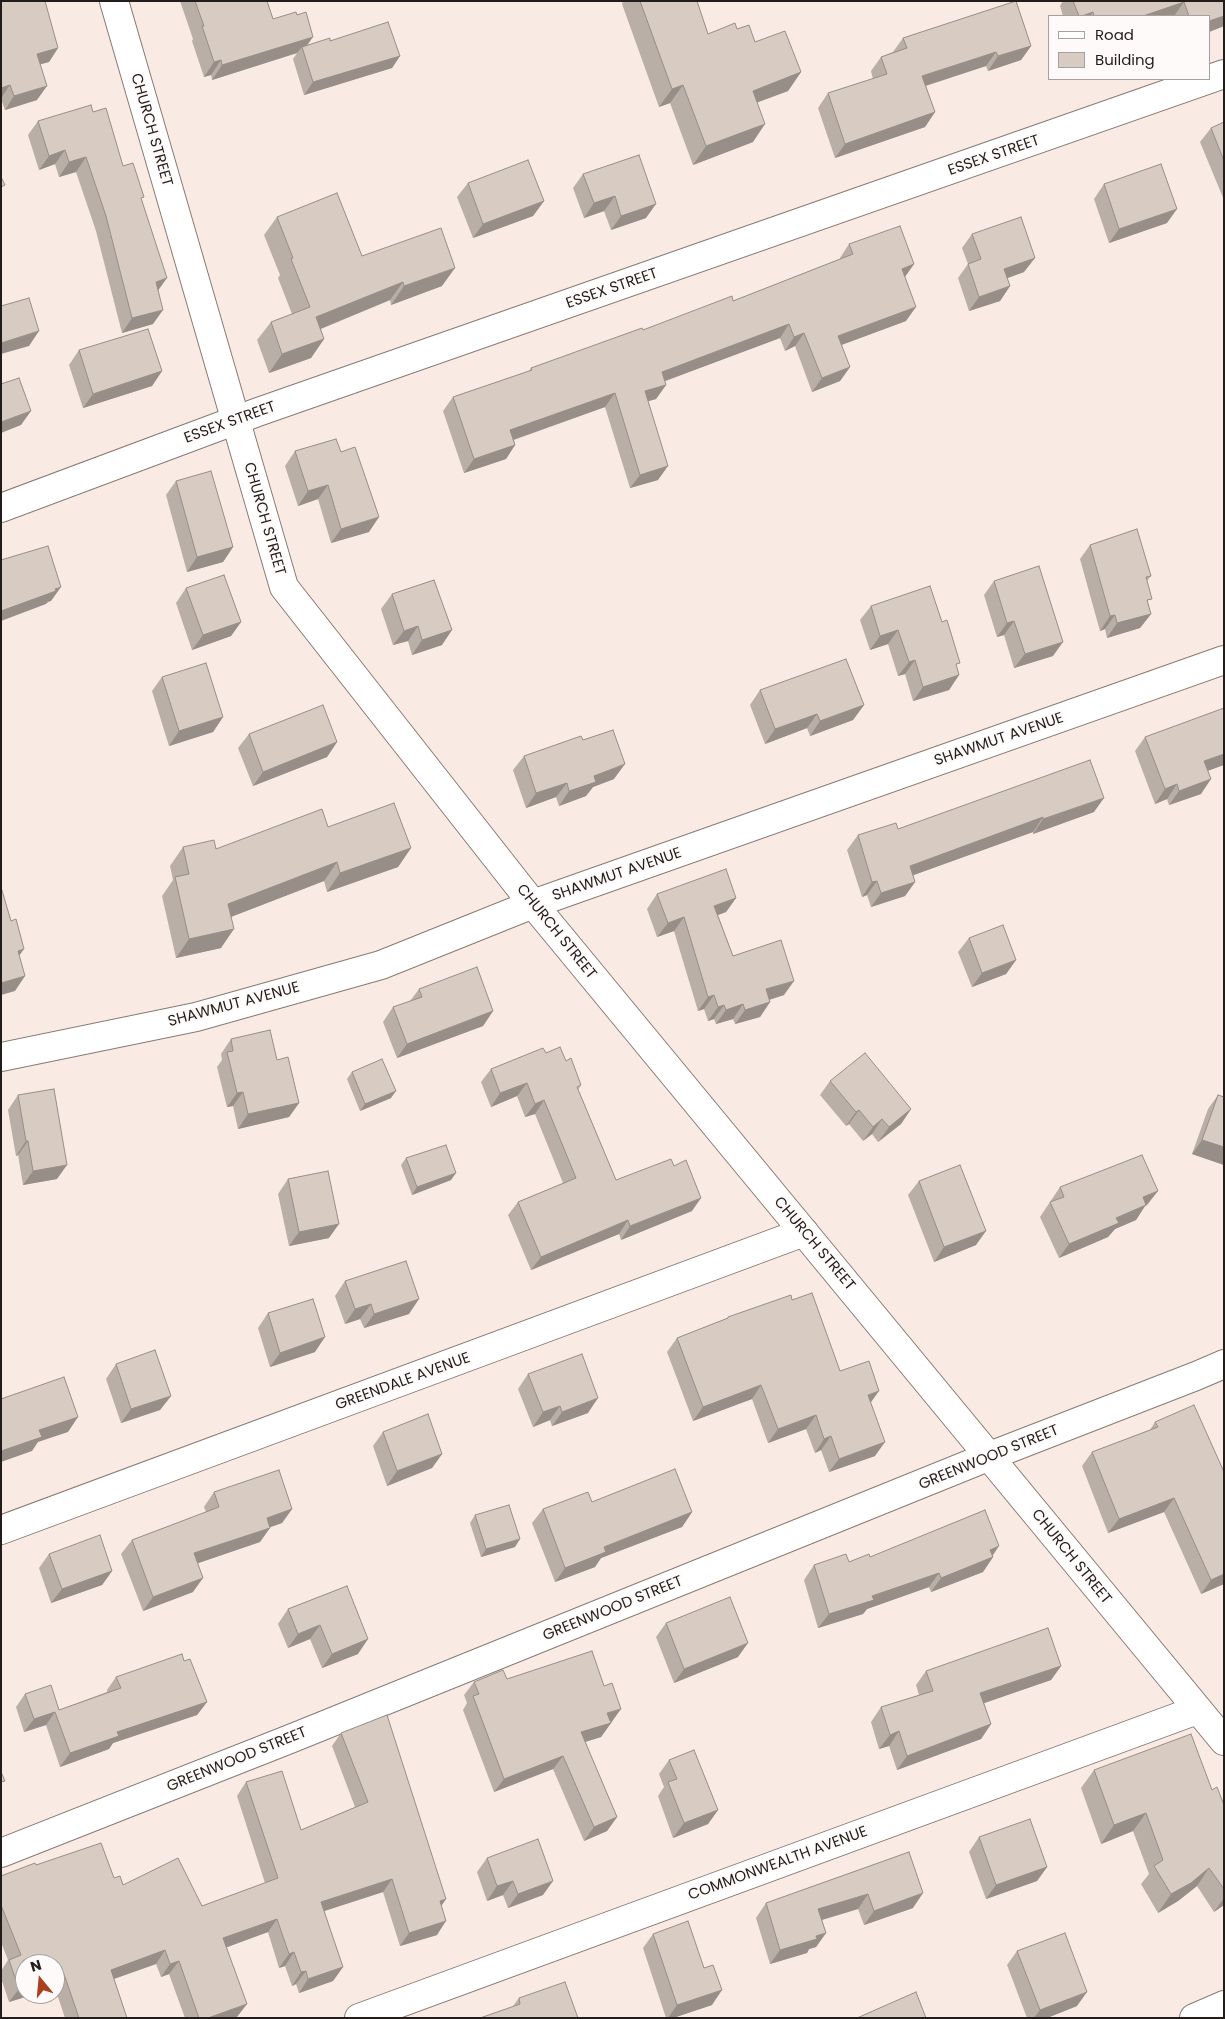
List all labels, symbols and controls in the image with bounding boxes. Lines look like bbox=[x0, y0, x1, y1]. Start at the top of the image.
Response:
legend bbox=[1048, 15, 1210, 80]
text: Road bbox=[1095, 24, 1134, 45]
text: Building bbox=[1095, 49, 1155, 70]
street label: CHURCH STREET bbox=[126, 71, 176, 189]
street label: ESSEX STREET bbox=[946, 132, 1042, 180]
street label: ESSEX STREET bbox=[564, 265, 660, 313]
street label: ESSEX STREET bbox=[182, 398, 278, 448]
street label: CHURCH STREET bbox=[239, 460, 289, 578]
street label: SHAWMUT AVENUE bbox=[932, 709, 1066, 771]
street label: SHAWMUT AVENUE bbox=[550, 844, 684, 906]
street label: CHURCH STREET bbox=[512, 881, 600, 983]
street label: SHAWMUT AVENUE bbox=[166, 979, 302, 1031]
street label: CHURCH STREET bbox=[770, 1194, 858, 1294]
street label: GREENDALE AVENUE bbox=[333, 1349, 473, 1415]
street label: GREENWOOD STREET bbox=[917, 1422, 1061, 1494]
street label: CHURCH STREET bbox=[1027, 1506, 1115, 1608]
street label: GREENWOOD STREET bbox=[541, 1573, 685, 1645]
street label: GREENWOOD STREET bbox=[165, 1724, 309, 1796]
street label: COMMONWEALTH AVENUE bbox=[686, 1823, 870, 1905]
north arrow bbox=[15, 1954, 65, 2004]
text: N bbox=[28, 1955, 44, 1977]

